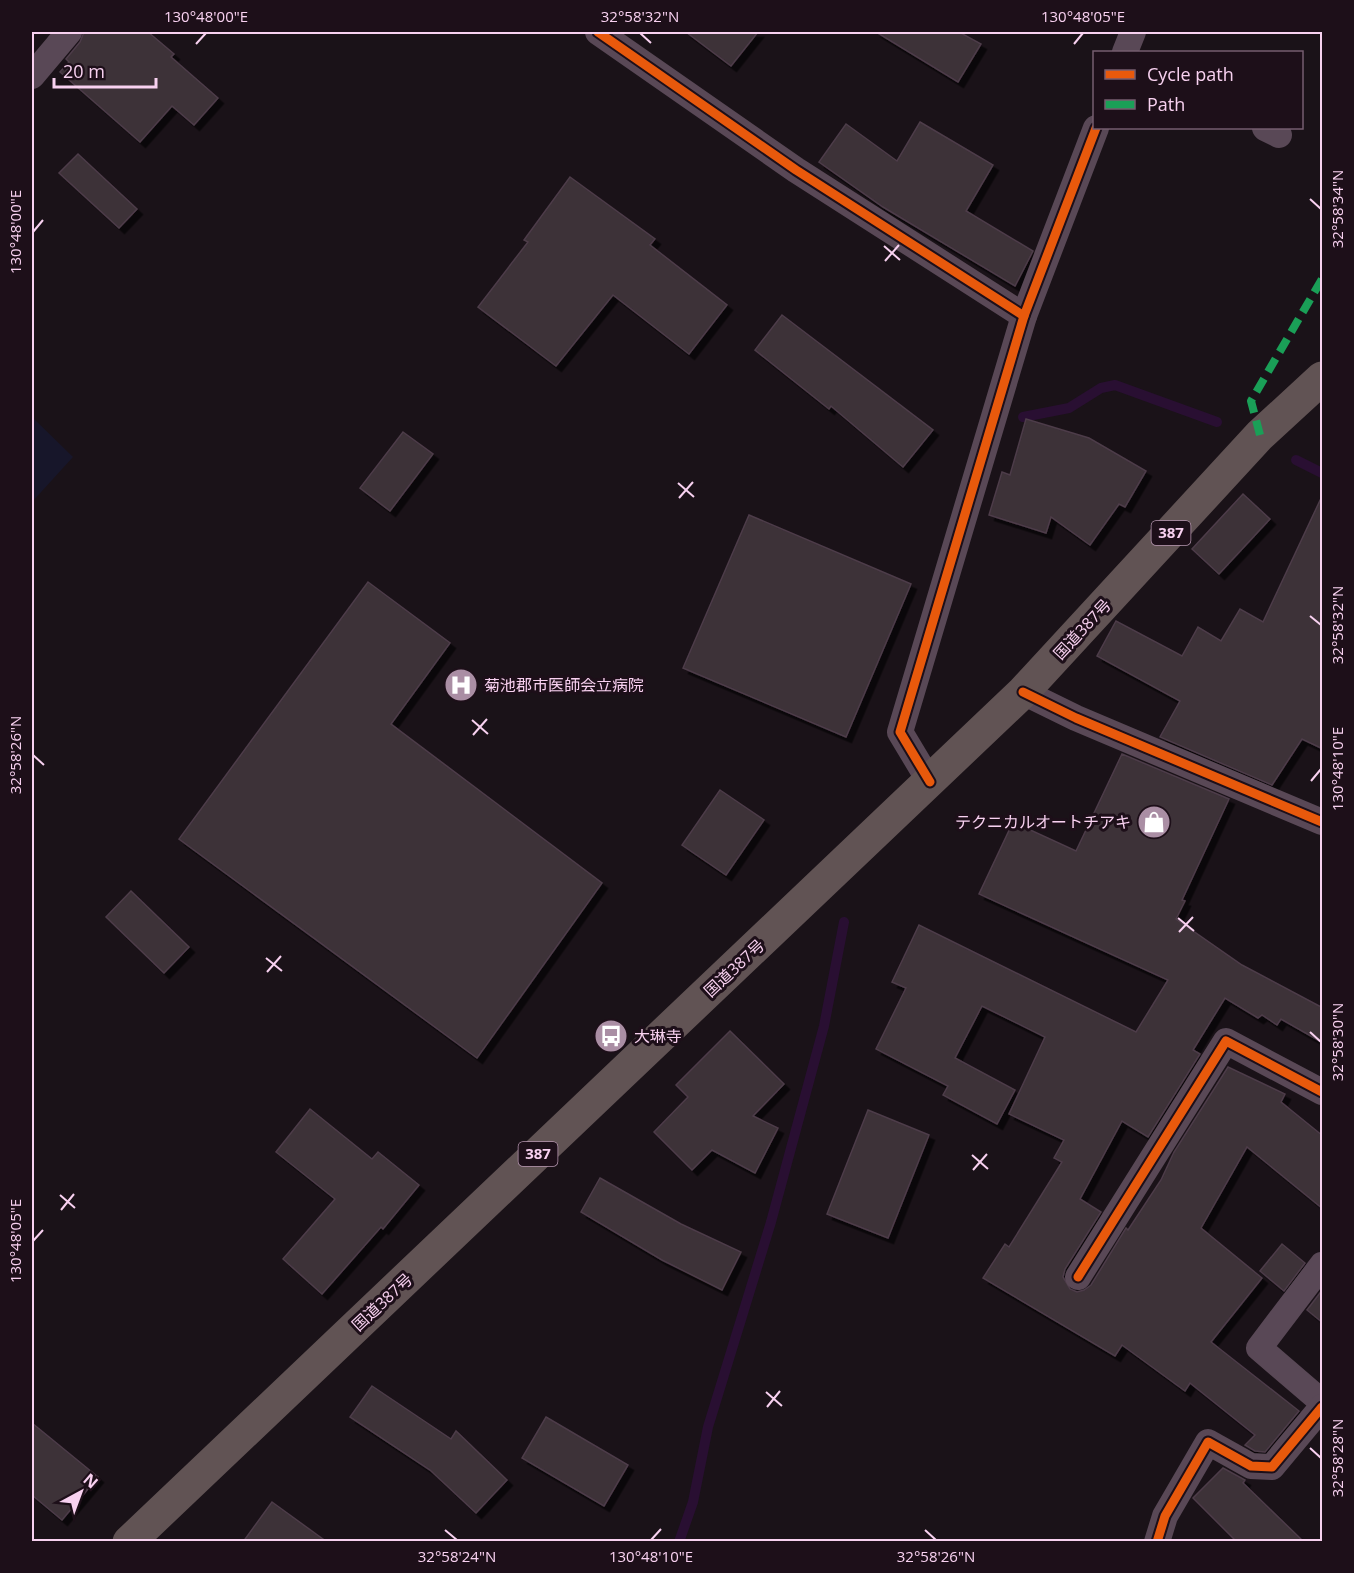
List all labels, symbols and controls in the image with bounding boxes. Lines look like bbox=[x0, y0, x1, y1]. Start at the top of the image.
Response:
text: 130°48'00"E bbox=[164, 6, 248, 26]
text: 32°58'32"N bbox=[601, 6, 679, 26]
text: 130°48'05"E bbox=[1041, 6, 1125, 26]
scale bar bbox=[54, 51, 156, 89]
legend bbox=[1093, 51, 1303, 129]
text: 20 m bbox=[63, 59, 105, 83]
text: Cycle path bbox=[1147, 62, 1234, 86]
text: Path bbox=[1147, 92, 1185, 116]
text: 32°58'34"N bbox=[1327, 170, 1347, 248]
text: 130°48'00"E bbox=[5, 190, 25, 274]
road number: 387 bbox=[1152, 521, 1190, 545]
text: 32°58'32"N bbox=[1327, 586, 1347, 664]
street label: 国道387号 bbox=[1048, 594, 1116, 664]
hospital icon: 菊池郡市医師会立病院 bbox=[443, 667, 479, 703]
place label: 菊池郡市医師会立病院 bbox=[484, 674, 644, 696]
text: 32°58'26"N bbox=[5, 716, 25, 794]
text: 130°48'10"E bbox=[1327, 727, 1347, 811]
shop icon: テクニカルオートチアキ bbox=[1136, 804, 1172, 840]
place label: テクニカルオートチアキ bbox=[955, 811, 1131, 833]
street label: 国道387号 bbox=[699, 934, 769, 1002]
text: 32°58'30"N bbox=[1327, 1003, 1347, 1081]
bus stop icon: 大琳寺 bbox=[593, 1018, 629, 1054]
place label: 大琳寺 bbox=[634, 1025, 682, 1047]
road number: 387 bbox=[518, 1142, 558, 1166]
text: 130°48'05"E bbox=[5, 1199, 25, 1283]
street label: 国道387号 bbox=[347, 1268, 417, 1336]
text: 32°58'28"N bbox=[1327, 1419, 1347, 1497]
north arrow bbox=[51, 1462, 111, 1522]
text: N bbox=[79, 1468, 103, 1493]
text: 32°58'24"N bbox=[418, 1546, 496, 1566]
text: 130°48'10"E bbox=[609, 1546, 693, 1566]
text: 32°58'26"N bbox=[897, 1546, 975, 1566]

